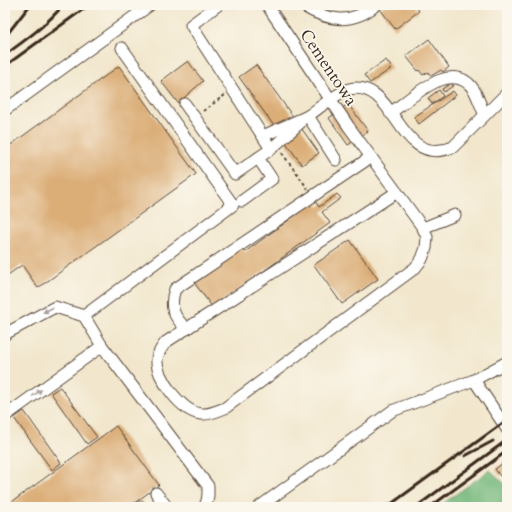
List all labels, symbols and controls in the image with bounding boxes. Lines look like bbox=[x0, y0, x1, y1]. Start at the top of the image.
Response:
street label: Cementowa bbox=[294, 24, 363, 111]
one-way arrow bbox=[42, 307, 54, 314]
one-way arrow bbox=[31, 389, 42, 397]

